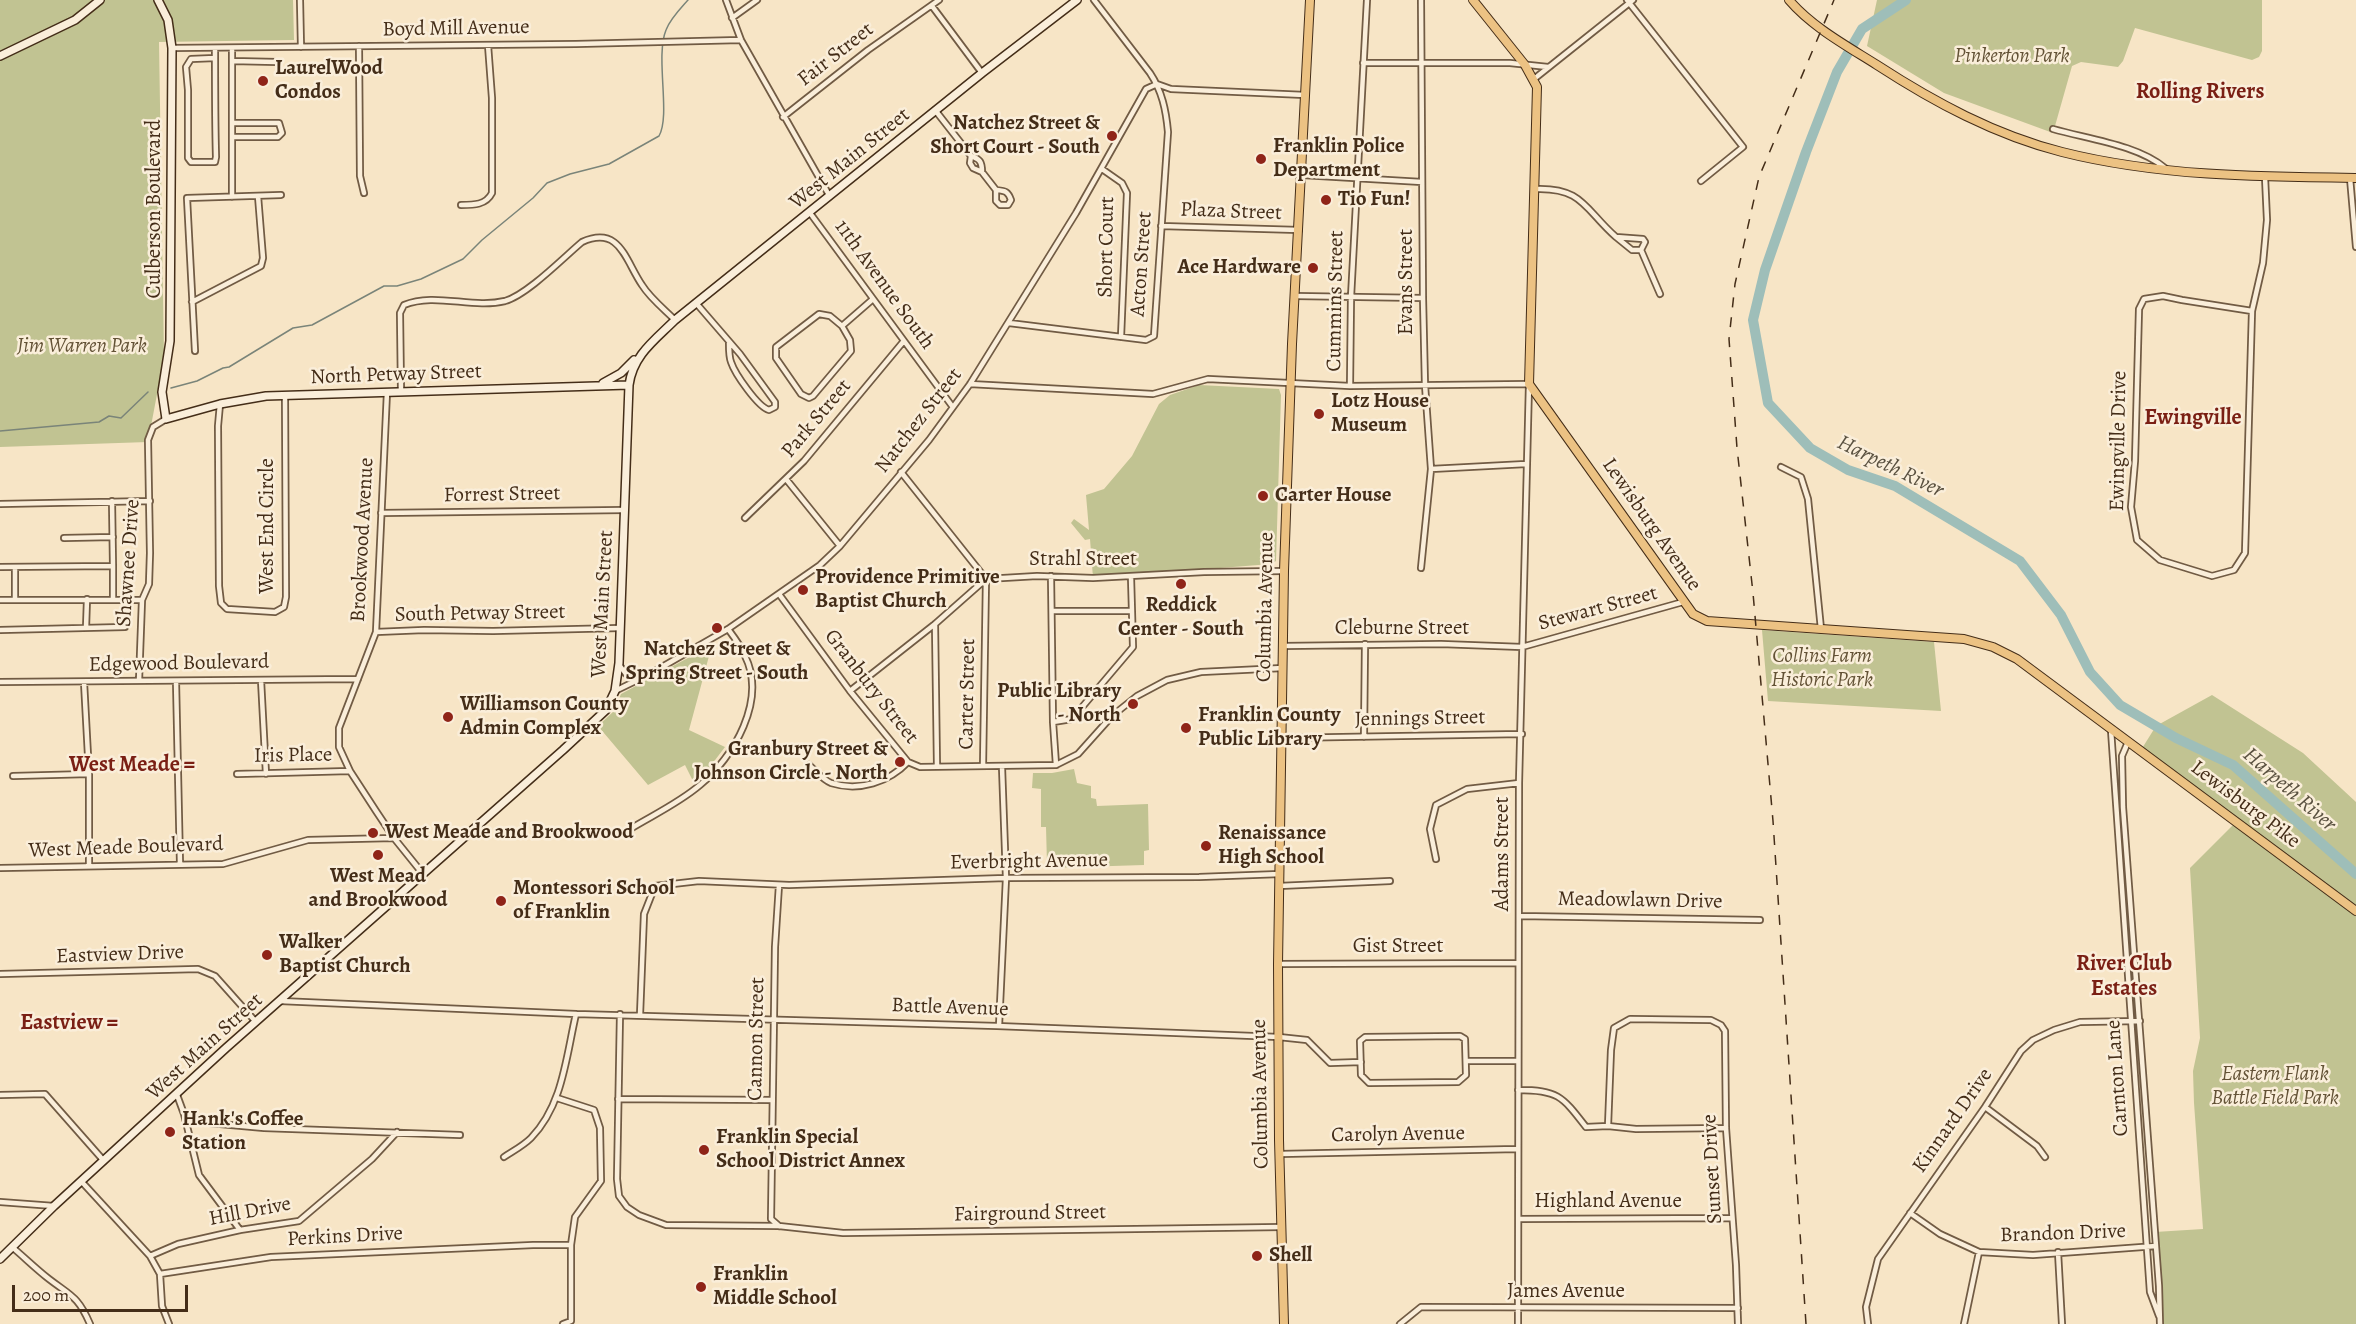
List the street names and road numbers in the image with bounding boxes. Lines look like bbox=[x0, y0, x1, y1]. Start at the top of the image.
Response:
street label: Boyd Mill Avenue bbox=[382, 15, 530, 43]
street label: Fair Street bbox=[793, 18, 879, 92]
street label: West Main Street bbox=[785, 103, 915, 215]
street label: Culberson Boulevard bbox=[142, 120, 168, 298]
street label: Short Court bbox=[1094, 196, 1120, 298]
street label: Plaza Street bbox=[1180, 198, 1282, 226]
street label: Acton Street bbox=[1126, 210, 1158, 318]
street label: 11th Avenue South bbox=[829, 215, 939, 355]
street label: Evans Street bbox=[1394, 229, 1420, 335]
street label: Cummins Street bbox=[1322, 230, 1350, 372]
street label: North Petway Street bbox=[310, 359, 482, 391]
street label: Natchez Street bbox=[870, 363, 968, 479]
street label: Ewingville Drive bbox=[2105, 370, 2133, 512]
street label: Park Street bbox=[777, 374, 857, 464]
street label: Lewisburg Avenue bbox=[1596, 454, 1706, 596]
street label: Brookwood Avenue bbox=[346, 457, 380, 623]
street label: West End Circle bbox=[255, 458, 281, 594]
street label: Forrest Street bbox=[443, 481, 561, 509]
street label: Shawnee Drive bbox=[112, 498, 146, 628]
street label: West Main Street bbox=[587, 530, 619, 678]
street label: Columbia Avenue bbox=[1252, 532, 1280, 682]
street label: Strahl Street bbox=[1029, 547, 1137, 573]
street label: Stewart Street bbox=[1536, 581, 1660, 637]
street label: South Petway Street bbox=[394, 600, 566, 628]
street label: Cleburne Street bbox=[1335, 616, 1469, 642]
street label: Granbury Street bbox=[819, 625, 923, 749]
street label: Carter Street bbox=[954, 638, 982, 750]
street label: Edgewood Boulevard bbox=[89, 650, 269, 678]
street label: Jennings Street bbox=[1354, 705, 1486, 733]
street label: Iris Place bbox=[254, 743, 332, 769]
street label: Lewisburg Pike bbox=[2185, 756, 2305, 854]
street label: Adams Street bbox=[1490, 797, 1516, 911]
street label: West Meade Boulevard bbox=[28, 832, 224, 864]
street label: Everbright Avenue bbox=[950, 848, 1108, 876]
street label: Meadowlawn Drive bbox=[1557, 887, 1723, 915]
street label: Gist Street bbox=[1353, 934, 1443, 960]
street label: Eastview Drive bbox=[56, 940, 184, 970]
street label: Cannon Street bbox=[743, 977, 771, 1101]
street label: West Main Street bbox=[142, 988, 268, 1106]
street label: Battle Avenue bbox=[891, 993, 1009, 1023]
street label: Columbia Avenue bbox=[1247, 1019, 1275, 1169]
street label: Carnton Lane bbox=[2101, 1019, 2135, 1137]
street label: Kinnard Drive bbox=[1908, 1064, 1998, 1178]
street label: Sunset Drive bbox=[1698, 1113, 1728, 1225]
street label: Carolyn Avenue bbox=[1331, 1121, 1465, 1149]
street label: Highland Avenue bbox=[1534, 1189, 1682, 1215]
street label: Hill Drive bbox=[207, 1192, 293, 1232]
street label: Fairground Street bbox=[954, 1200, 1106, 1228]
street label: Brandon Drive bbox=[2000, 1219, 2126, 1249]
street label: Perkins Drive bbox=[287, 1221, 403, 1253]
street label: James Avenue bbox=[1507, 1279, 1625, 1305]

